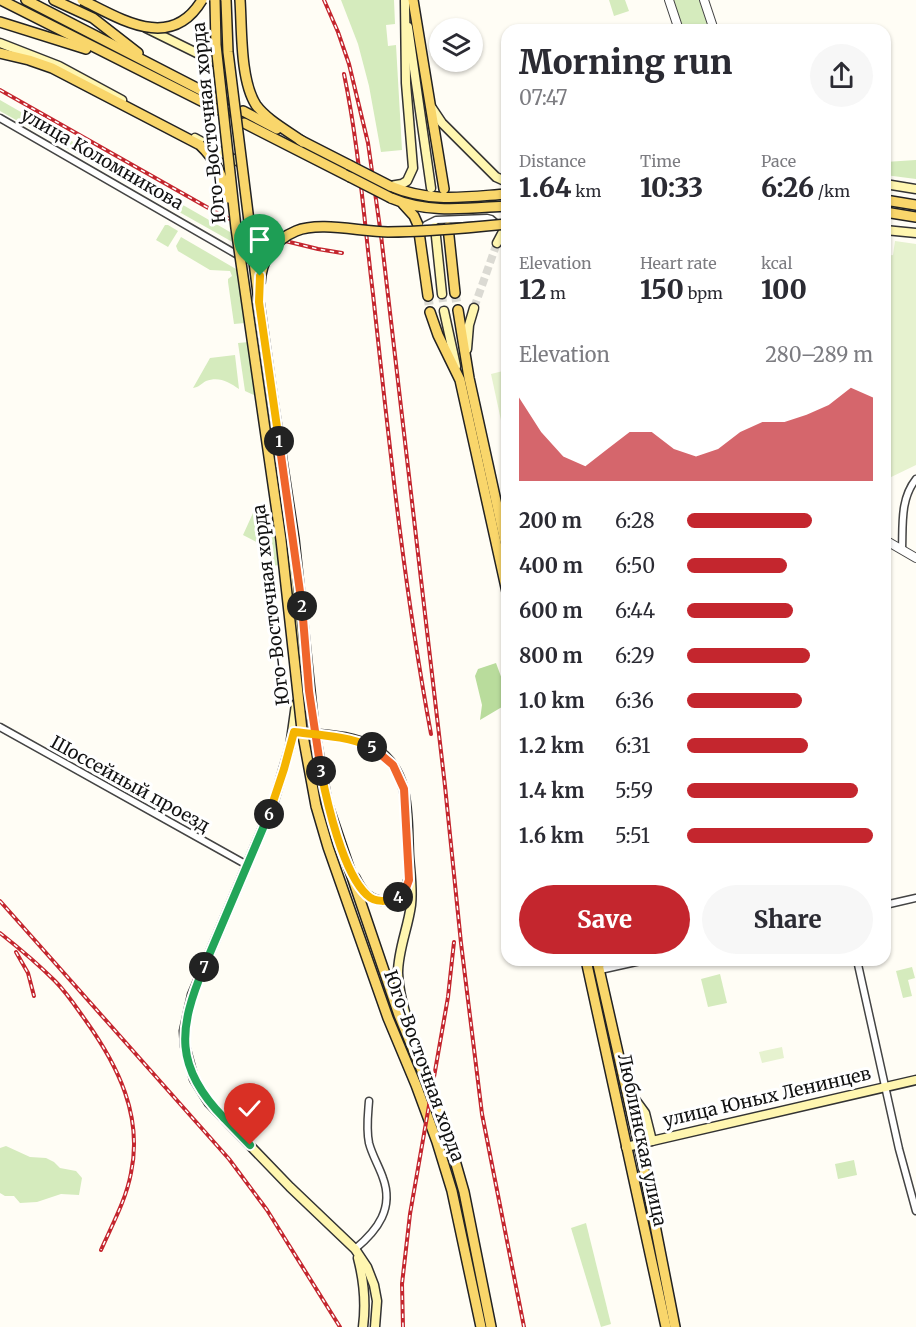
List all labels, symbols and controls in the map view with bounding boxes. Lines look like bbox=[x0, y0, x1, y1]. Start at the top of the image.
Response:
map controls bbox=[429, 18, 483, 72]
button: layers bbox=[429, 18, 483, 72]
street label: Юго-Восточная хорда bbox=[186, 21, 231, 225]
text: Morning run bbox=[519, 42, 732, 83]
button: share bbox=[810, 44, 873, 107]
text: 07:47 bbox=[519, 85, 567, 110]
street label: улица Коломникова bbox=[17, 103, 188, 215]
text: Distance bbox=[519, 151, 586, 171]
text: Time bbox=[640, 151, 681, 171]
text: Pace bbox=[761, 151, 796, 171]
text: 1.64 bbox=[519, 171, 572, 204]
text: 10:33 bbox=[640, 171, 703, 204]
text: 6:26 bbox=[761, 171, 814, 204]
text: km bbox=[572, 181, 601, 201]
text: /km bbox=[814, 181, 850, 201]
pin bbox=[234, 214, 285, 276]
icon: arrive bbox=[243, 223, 276, 256]
text: Elevation bbox=[519, 253, 592, 273]
text: Heart rate bbox=[640, 253, 717, 273]
text: kcal bbox=[761, 253, 792, 273]
text: 12 bbox=[519, 273, 546, 306]
text: 150 bbox=[640, 273, 684, 306]
text: 100 bbox=[761, 273, 807, 306]
text: m bbox=[546, 283, 566, 303]
text: bpm bbox=[684, 283, 723, 303]
text: Elevation bbox=[519, 342, 610, 367]
text: 280–289 m bbox=[765, 342, 873, 367]
pin: 1 bbox=[264, 426, 294, 456]
text: 1 bbox=[275, 431, 283, 451]
street label: Юго-Восточная хорда bbox=[247, 503, 294, 707]
text: 200 m bbox=[519, 508, 582, 533]
text: 6:28 bbox=[615, 508, 655, 533]
text: 400 m bbox=[519, 553, 583, 578]
text: 6:50 bbox=[615, 553, 655, 578]
pin: 2 bbox=[287, 591, 317, 621]
text: 2 bbox=[297, 596, 307, 616]
text: 600 m bbox=[519, 598, 583, 623]
text: 6:44 bbox=[615, 598, 655, 623]
text: 800 m bbox=[519, 643, 583, 668]
text: 6:29 bbox=[615, 643, 655, 668]
text: 1.0 km bbox=[519, 688, 585, 713]
text: 6:36 bbox=[615, 688, 654, 713]
street label: Шоссейный проезд bbox=[46, 730, 214, 837]
pin: 5 bbox=[357, 732, 387, 762]
text: 1.2 km bbox=[519, 733, 584, 758]
text: 6:31 bbox=[615, 733, 650, 758]
text: 5 bbox=[367, 737, 377, 757]
pin: 3 bbox=[306, 756, 336, 786]
text: 3 bbox=[316, 761, 326, 781]
text: 1.4 km bbox=[519, 778, 584, 803]
text: 5:59 bbox=[615, 778, 653, 803]
pin: 6 bbox=[254, 799, 284, 829]
text: 6 bbox=[264, 804, 274, 824]
text: 1.6 km bbox=[519, 823, 584, 848]
text: 5:51 bbox=[615, 823, 650, 848]
pin: 4 bbox=[383, 882, 413, 912]
button: Save bbox=[519, 885, 690, 954]
button: Share bbox=[702, 885, 873, 954]
text: 4 bbox=[393, 887, 403, 907]
pin: 7 bbox=[189, 952, 219, 982]
text: 7 bbox=[199, 957, 209, 977]
street label: Юго-Восточная хорда bbox=[379, 967, 470, 1165]
street label: Люблинская улица bbox=[613, 1052, 672, 1229]
street label: улица Юных Ленинцев bbox=[661, 1061, 873, 1132]
pin bbox=[224, 1083, 275, 1145]
icon: check bbox=[233, 1092, 266, 1125]

